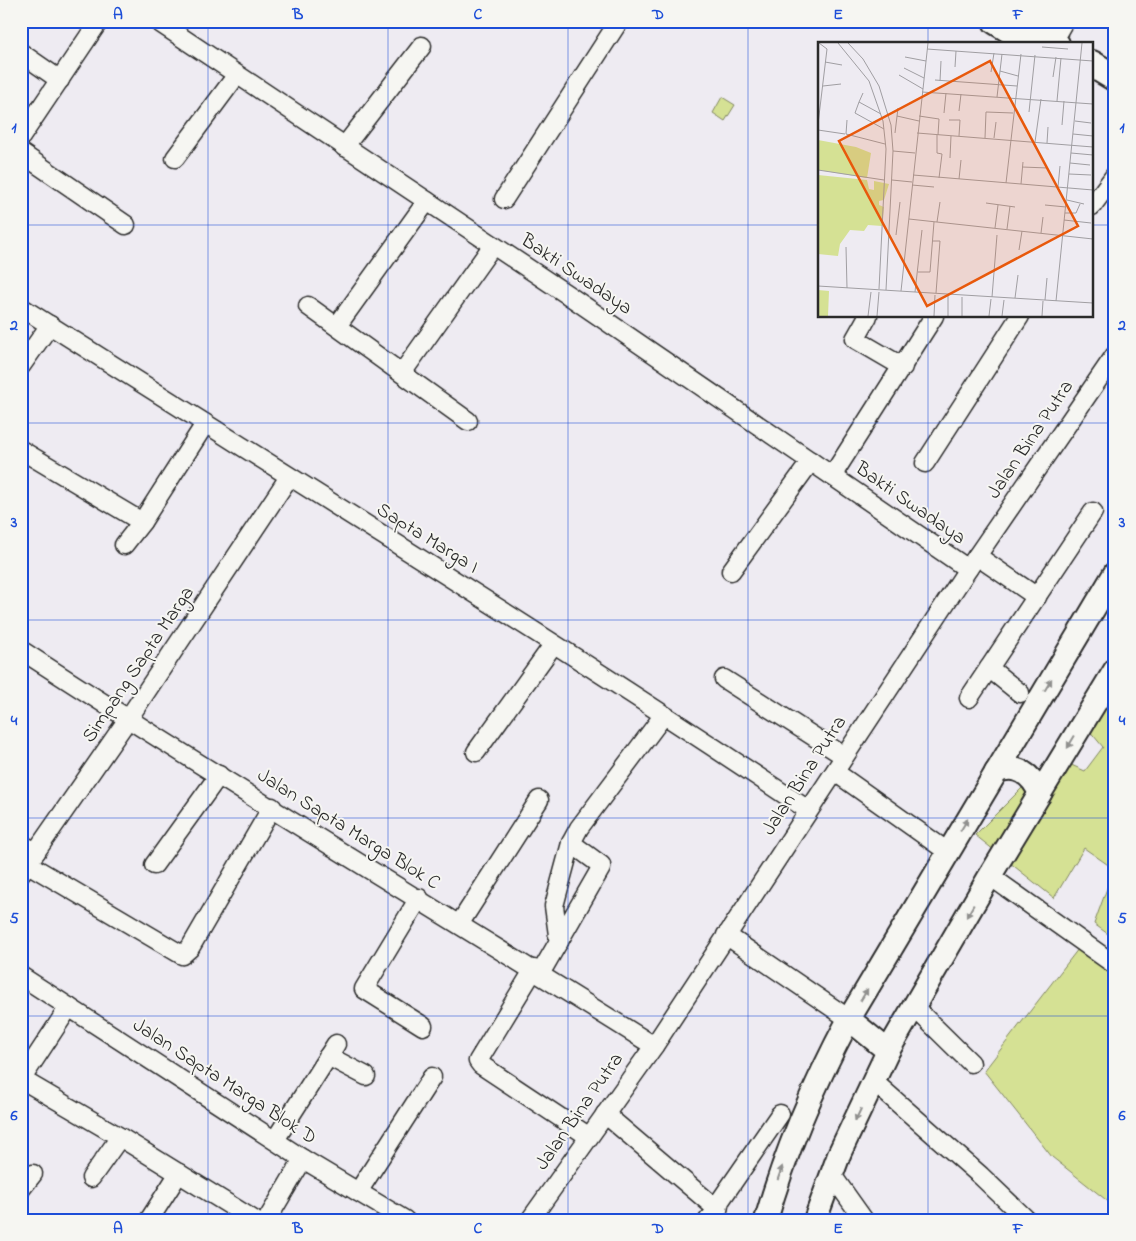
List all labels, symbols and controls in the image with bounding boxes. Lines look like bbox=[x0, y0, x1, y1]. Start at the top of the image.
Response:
text: A bbox=[113, 3, 123, 27]
text: B bbox=[292, 3, 304, 27]
text: C bbox=[474, 3, 483, 27]
text: D bbox=[651, 3, 664, 27]
text: E bbox=[833, 3, 843, 27]
text: F bbox=[1012, 3, 1024, 27]
inset map bbox=[818, 42, 1094, 318]
text: 1 bbox=[11, 116, 17, 140]
text: 1 bbox=[1119, 116, 1125, 140]
street label: Bakti Swadaya bbox=[514, 226, 638, 323]
text: 2 bbox=[9, 314, 18, 338]
text: 2 bbox=[1117, 314, 1126, 338]
street label: Jalan Bina Putra bbox=[980, 375, 1082, 505]
street label: Bakti Swadaya bbox=[848, 455, 971, 553]
street label: Sapta Marga I bbox=[370, 496, 484, 583]
text: 3 bbox=[10, 511, 18, 535]
text: 3 bbox=[1118, 511, 1126, 535]
street label: Simpang Sapta Marga bbox=[76, 581, 203, 750]
one-way arrow bbox=[1043, 679, 1052, 692]
text: 4 bbox=[10, 709, 18, 733]
text: 4 bbox=[1118, 709, 1126, 733]
street label: Jalan Bina Putra bbox=[755, 710, 855, 842]
one-way arrow bbox=[1067, 735, 1076, 748]
street label: Jalan Sapta Marga Blok C bbox=[250, 762, 445, 899]
one-way arrow bbox=[960, 818, 969, 831]
one-way arrow bbox=[965, 904, 974, 918]
text: 5 bbox=[9, 907, 19, 931]
text: 5 bbox=[1117, 907, 1127, 931]
one-way arrow bbox=[859, 988, 868, 1001]
street label: Jalan Sapta Marga Blok D bbox=[126, 1011, 322, 1153]
street label: Jalan Bina Putra bbox=[529, 1047, 631, 1177]
text: 6 bbox=[9, 1104, 18, 1128]
text: 6 bbox=[1117, 1104, 1126, 1128]
one-way arrow bbox=[853, 1108, 861, 1122]
one-way arrow bbox=[777, 1166, 784, 1181]
text: A bbox=[113, 1217, 123, 1241]
text: B bbox=[292, 1217, 304, 1241]
text: C bbox=[474, 1217, 483, 1241]
text: D bbox=[651, 1217, 664, 1241]
text: E bbox=[833, 1217, 843, 1241]
text: F bbox=[1012, 1217, 1024, 1241]

